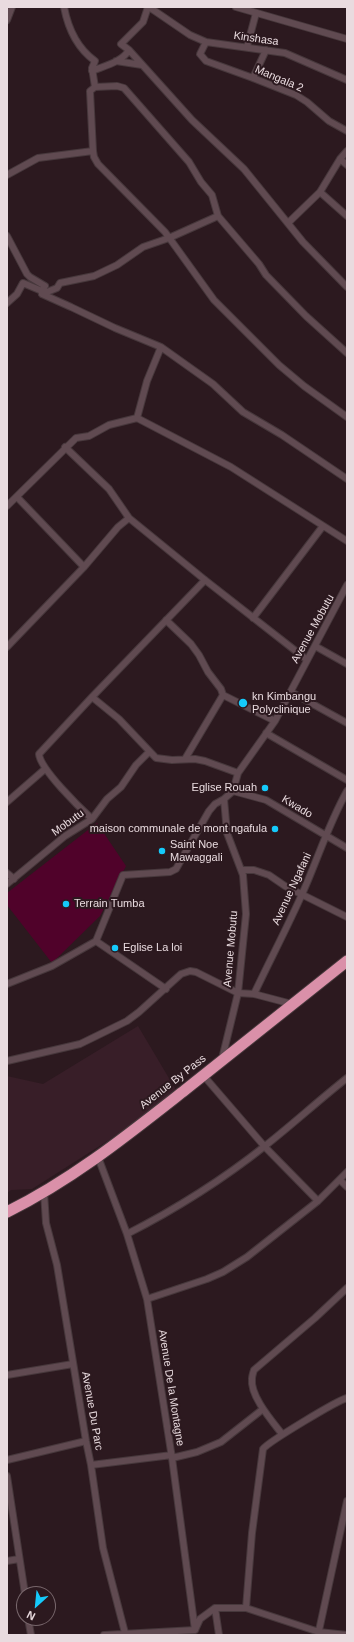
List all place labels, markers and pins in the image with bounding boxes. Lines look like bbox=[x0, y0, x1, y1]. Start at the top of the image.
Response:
place label: kn Kimbangu Polyclinique bbox=[252, 690, 316, 716]
marker: kn Kimbangu Polyclinique bbox=[237, 697, 249, 709]
place label: Eglise Rouah bbox=[192, 781, 257, 795]
marker: Eglise Rouah bbox=[260, 783, 270, 793]
place label: maison communale de mont ngafula bbox=[90, 822, 267, 836]
marker: maison communale de mont ngafula bbox=[270, 824, 280, 834]
place label: Saint Noe Mawaggali bbox=[170, 838, 223, 864]
marker: Saint Noe Mawaggali bbox=[157, 846, 167, 856]
place label: Terrain Tumba bbox=[74, 897, 145, 911]
marker: Terrain Tumba bbox=[61, 899, 71, 909]
place label: Eglise La loi bbox=[123, 941, 182, 955]
marker: Eglise La loi bbox=[110, 943, 120, 953]

